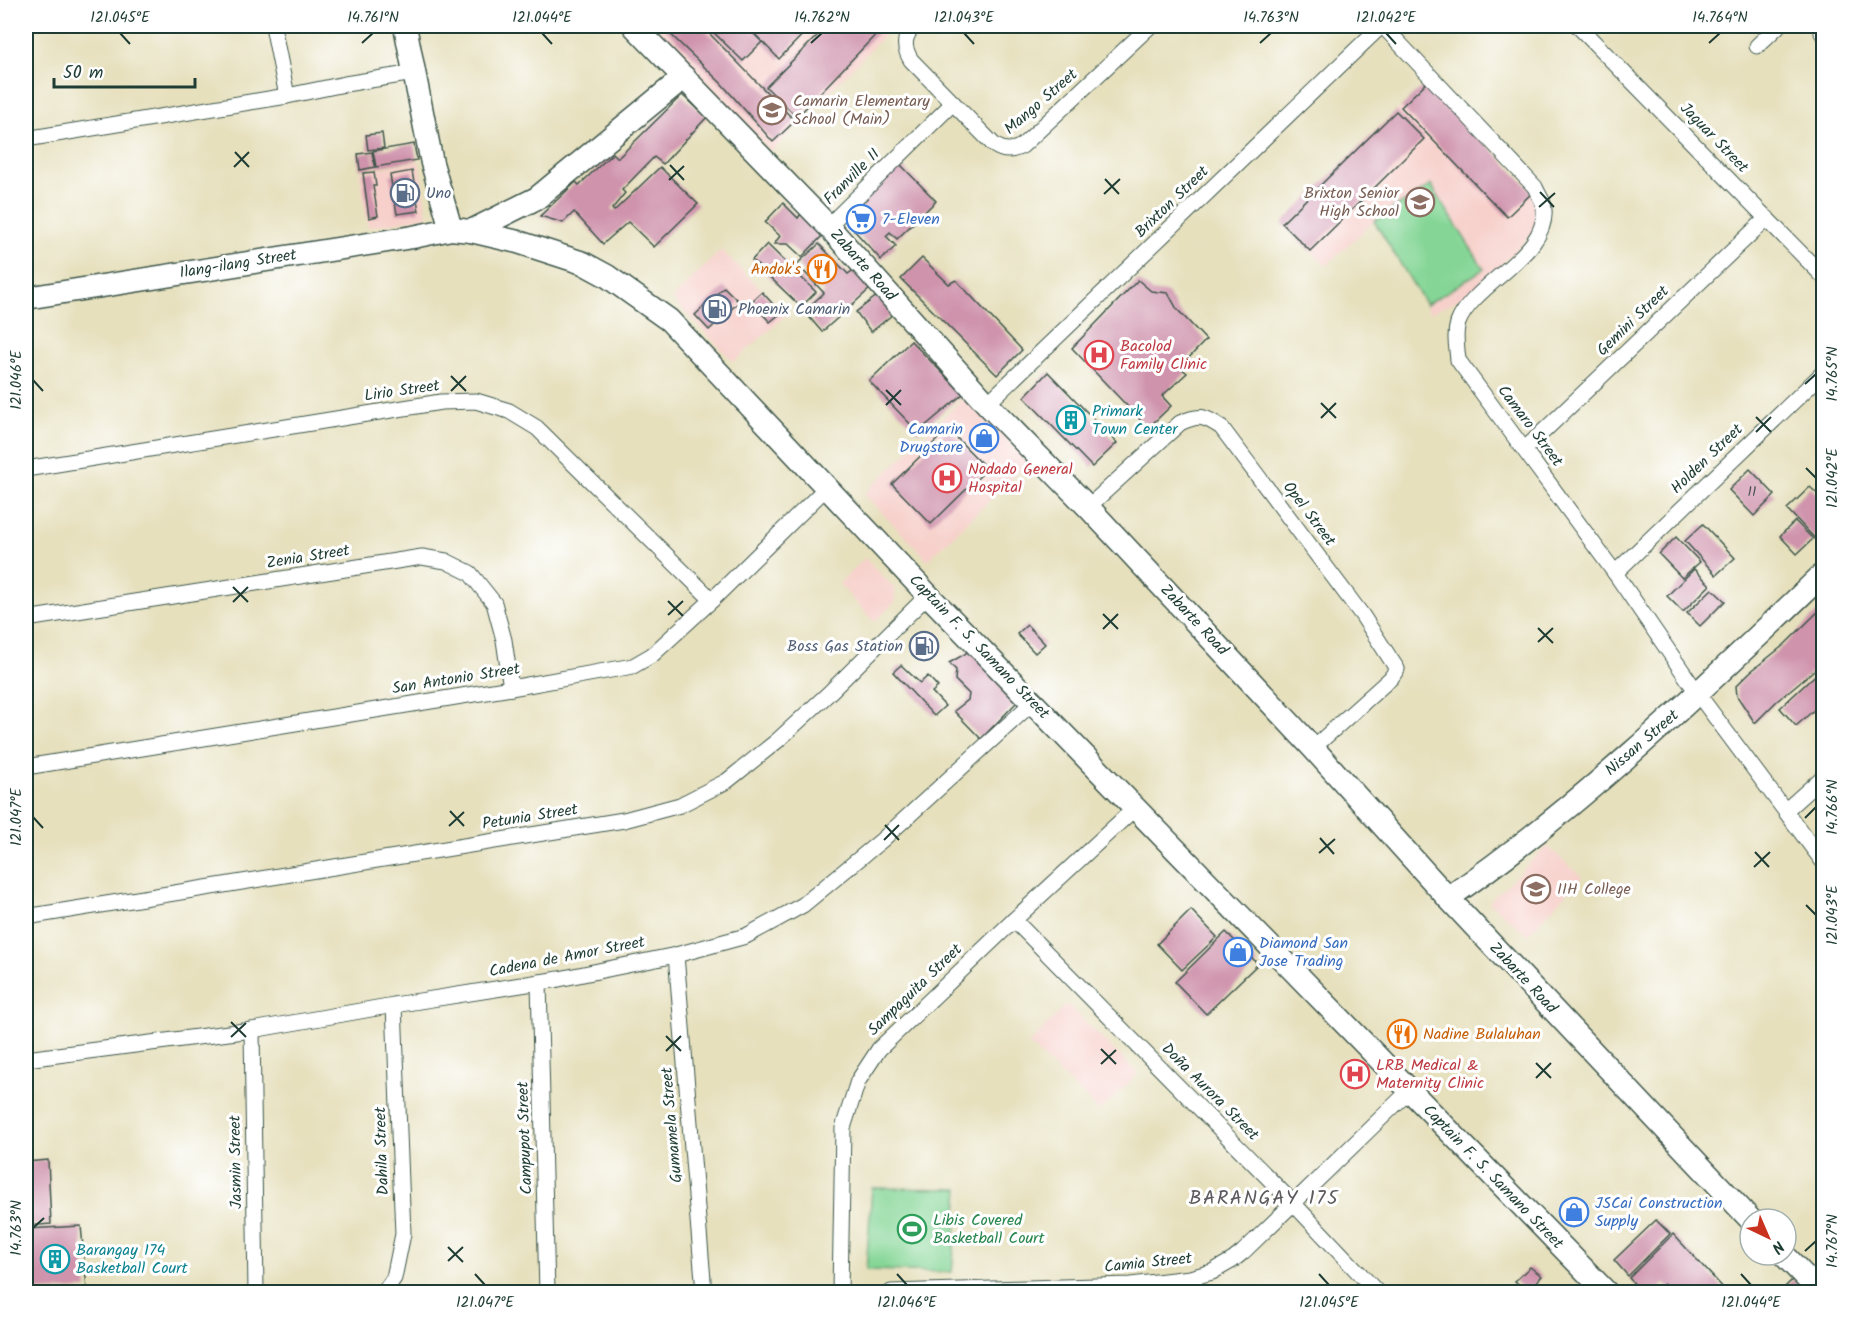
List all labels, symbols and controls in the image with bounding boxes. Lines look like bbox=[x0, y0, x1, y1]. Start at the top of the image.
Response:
text: 121.045°E bbox=[90, 6, 151, 30]
text: 14.761°N bbox=[347, 6, 399, 30]
text: 121.044°E bbox=[512, 6, 573, 30]
text: 14.762°N bbox=[794, 6, 850, 30]
text: 121.043°E bbox=[934, 6, 995, 30]
text: 14.763°N bbox=[1243, 6, 1299, 30]
text: 121.042°E bbox=[1356, 6, 1417, 30]
text: 14.764°N bbox=[1692, 6, 1748, 30]
scale bar bbox=[54, 51, 195, 89]
text: 50 m bbox=[63, 59, 103, 88]
street label: Mango Street bbox=[999, 62, 1084, 141]
place label: Camarin Elementary School (Main) bbox=[793, 89, 930, 132]
school or university icon: Camarin Elementary School (Main) bbox=[756, 94, 788, 126]
street label: Jaguar Street bbox=[1674, 97, 1755, 180]
street label: Franville II bbox=[818, 143, 886, 211]
street label: Brixton Street bbox=[1129, 159, 1215, 244]
fuel station icon: Uno bbox=[389, 177, 421, 209]
place label: Uno bbox=[426, 181, 451, 206]
place label: Brixton Senior High School bbox=[1304, 181, 1401, 224]
school or university icon: Brixton Senior High School bbox=[1404, 186, 1436, 218]
supermarket icon: 7-Eleven bbox=[845, 203, 877, 235]
place label: 7-Eleven bbox=[882, 207, 940, 232]
street label: Zabarte Road bbox=[823, 223, 903, 308]
street label: Ilang-ilang Street bbox=[178, 242, 299, 286]
restaurant icon: Andok's bbox=[806, 253, 838, 285]
place label: Andok's bbox=[751, 257, 801, 282]
street label: Gemini Street bbox=[1591, 279, 1676, 362]
fuel station icon: Phoenix Camarin bbox=[701, 293, 733, 325]
place label: Phoenix Camarin bbox=[738, 297, 850, 322]
place label: Bacolod Family Clinic bbox=[1120, 334, 1207, 377]
hospital icon: Bacolod Family Clinic bbox=[1083, 339, 1115, 371]
text: 14.765°N bbox=[1821, 346, 1845, 402]
text: 121.046°E bbox=[5, 349, 29, 410]
street label: Lirio Street bbox=[363, 373, 442, 409]
street label: Camaro Street bbox=[1491, 380, 1570, 473]
place label: Primark Town Center bbox=[1092, 399, 1179, 442]
building icon: Primark Town Center bbox=[1055, 404, 1087, 436]
place label: Camarin Drugstore bbox=[899, 417, 963, 460]
street label: Holden Street bbox=[1665, 417, 1750, 500]
shop icon: Camarin Drugstore bbox=[968, 422, 1000, 454]
text: 121.042°E bbox=[1821, 447, 1845, 508]
place label: Nodado General Hospital bbox=[968, 457, 1073, 500]
hospital icon: Nodado General Hospital bbox=[931, 462, 963, 494]
street label: Opel Street bbox=[1276, 476, 1342, 552]
house number: 11 bbox=[1748, 481, 1756, 503]
street label: Zenia Street bbox=[265, 538, 352, 576]
street label: Captain F. S. Samano Street bbox=[903, 569, 1056, 726]
street label: Zabarte Road bbox=[1154, 578, 1235, 662]
fuel station icon: Boss Gas Station bbox=[908, 630, 940, 662]
place label: Boss Gas Station bbox=[787, 634, 903, 659]
street label: San Antonio Street bbox=[390, 656, 523, 701]
street label: Nissan Street bbox=[1599, 703, 1685, 782]
text: 14.766°N bbox=[1821, 779, 1845, 835]
text: 121.047°E bbox=[5, 787, 29, 846]
street label: Petunia Street bbox=[480, 797, 580, 837]
school or university icon: IIH College bbox=[1520, 873, 1552, 905]
place label: IIH College bbox=[1557, 877, 1631, 902]
text: 121.043°E bbox=[1821, 884, 1845, 945]
street label: Cadena de Amor Street bbox=[487, 929, 648, 984]
place label: Diamond San Jose Trading bbox=[1259, 931, 1348, 974]
shop icon: Diamond San Jose Trading bbox=[1222, 936, 1254, 968]
street label: Zabarte Road bbox=[1483, 936, 1564, 1020]
street label: Sampaguita Street bbox=[862, 937, 969, 1042]
restaurant icon: Nadine Bulaluhan bbox=[1386, 1018, 1418, 1050]
place label: Nadine Bulaluhan bbox=[1423, 1022, 1541, 1047]
street label: Doña Aurora Street bbox=[1155, 1037, 1265, 1147]
place label: LRB Medical & Maternity Clinic bbox=[1376, 1053, 1484, 1096]
hospital icon: LRB Medical & Maternity Clinic bbox=[1339, 1058, 1371, 1090]
street label: Gumamela Street bbox=[654, 1065, 690, 1184]
street label: Campupot Street bbox=[511, 1080, 539, 1195]
street label: Captain F. S. Samano Street bbox=[1417, 1099, 1570, 1256]
street label: Dahila Street bbox=[368, 1105, 396, 1196]
street label: Jasmin Street bbox=[223, 1114, 249, 1209]
district label: BARANGAY 175 bbox=[1189, 1183, 1339, 1215]
place label: JSCai Construction Supply bbox=[1595, 1191, 1723, 1234]
shop icon: JSCai Construction Supply bbox=[1558, 1196, 1590, 1228]
text: 14.763°N bbox=[5, 1200, 29, 1256]
north arrow bbox=[1738, 1207, 1798, 1267]
place label: Libis Covered Basketball Court bbox=[933, 1208, 1045, 1251]
sports icon: Libis Covered Basketball Court bbox=[896, 1213, 928, 1245]
text: 14.767°N bbox=[1821, 1214, 1845, 1268]
text: N bbox=[1765, 1234, 1790, 1259]
place label: Barangay 174 Basketball Court bbox=[76, 1238, 188, 1281]
building icon: Barangay 174 Basketball Court bbox=[39, 1243, 71, 1275]
street label: Camia Street bbox=[1103, 1246, 1194, 1280]
text: 121.047°E bbox=[456, 1291, 515, 1315]
text: 121.046°E bbox=[877, 1291, 938, 1315]
text: 121.045°E bbox=[1299, 1291, 1360, 1315]
text: 121.044°E bbox=[1721, 1291, 1782, 1315]

